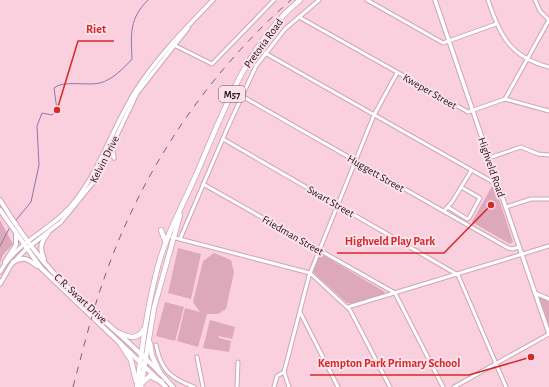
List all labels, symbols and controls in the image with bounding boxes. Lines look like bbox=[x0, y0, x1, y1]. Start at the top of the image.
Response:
street label: Pretoria Road bbox=[242, 16, 285, 70]
callout: Riet bbox=[78, 17, 114, 41]
text: Riet bbox=[86, 23, 106, 35]
street label: Kweper Street bbox=[401, 72, 459, 111]
road number: M57 bbox=[219, 86, 245, 102]
street label: Kelvin Drive bbox=[88, 134, 121, 185]
street label: Highveld Road bbox=[476, 136, 507, 199]
street label: Huggett Street bbox=[345, 153, 406, 194]
street label: Swart Street bbox=[306, 184, 356, 219]
street label: Friedman Street bbox=[260, 214, 326, 258]
callout: Highveld Play Park bbox=[337, 229, 444, 253]
text: Highveld Play Park bbox=[345, 235, 435, 248]
street label: C.R. Swart Drive bbox=[52, 271, 109, 325]
callout: Kempton Park Primary School bbox=[310, 351, 469, 375]
text: Kempton Park Primary School bbox=[318, 357, 460, 370]

